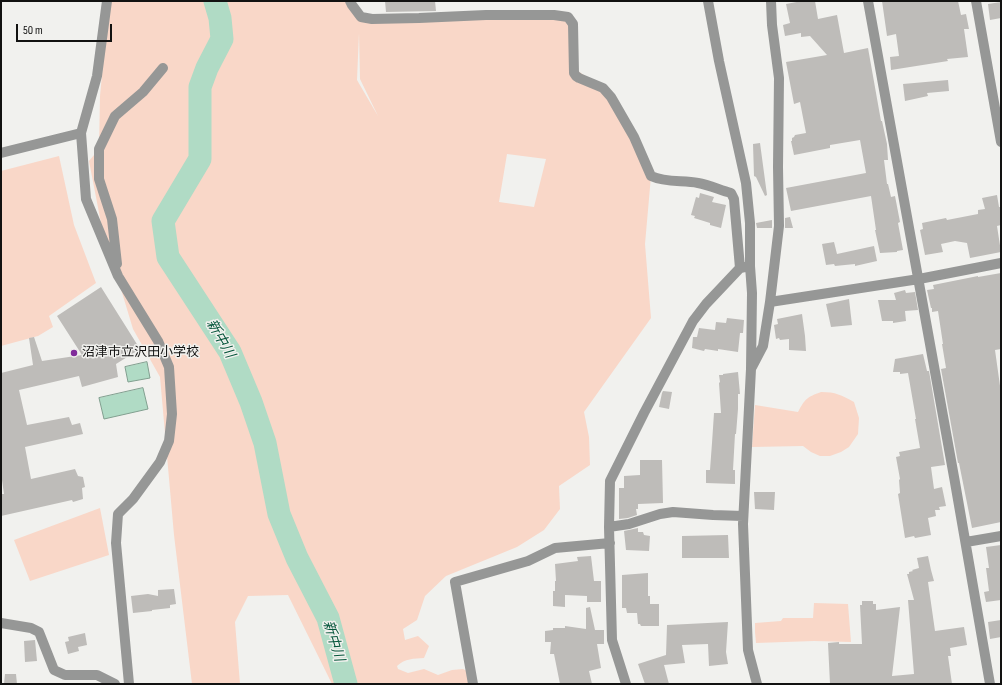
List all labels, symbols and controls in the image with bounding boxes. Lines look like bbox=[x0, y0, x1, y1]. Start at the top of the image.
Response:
scale bar bbox=[18, 16, 114, 42]
text: 50 m bbox=[23, 23, 43, 38]
water label: 新中川 bbox=[202, 317, 238, 361]
place label: 沼津市立沢田小学校 bbox=[82, 345, 199, 361]
marker: 沼津市立沢田小学校 bbox=[69, 348, 79, 358]
water label: 新中川 bbox=[319, 618, 347, 664]

